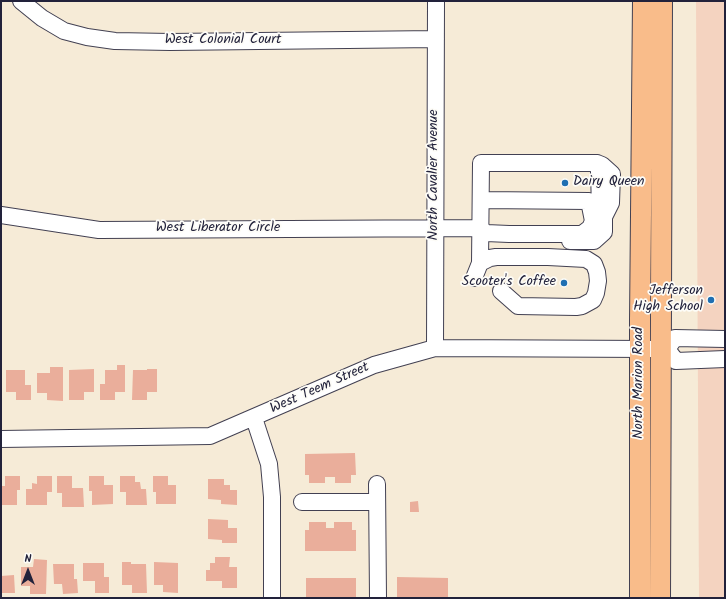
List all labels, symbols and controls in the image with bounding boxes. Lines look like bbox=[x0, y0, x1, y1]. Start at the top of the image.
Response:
street label: West Colonial Court bbox=[165, 33, 281, 49]
street label: North Cavalier Avenue bbox=[427, 110, 443, 240]
place label: Dairy Queen bbox=[573, 175, 645, 191]
marker: Dairy Queen bbox=[560, 178, 570, 188]
street label: West Liberator Circle bbox=[156, 221, 280, 237]
place label: Scooter's Coffee bbox=[462, 275, 556, 291]
marker: Scooter's Coffee bbox=[559, 278, 569, 288]
place label: Jefferson High School bbox=[633, 284, 703, 316]
marker: Jefferson High School bbox=[706, 295, 716, 305]
street label: North Marion Road bbox=[632, 327, 648, 439]
street label: West Teem Street bbox=[268, 360, 372, 418]
text: N bbox=[25, 550, 31, 568]
north arrow bbox=[8, 551, 48, 591]

